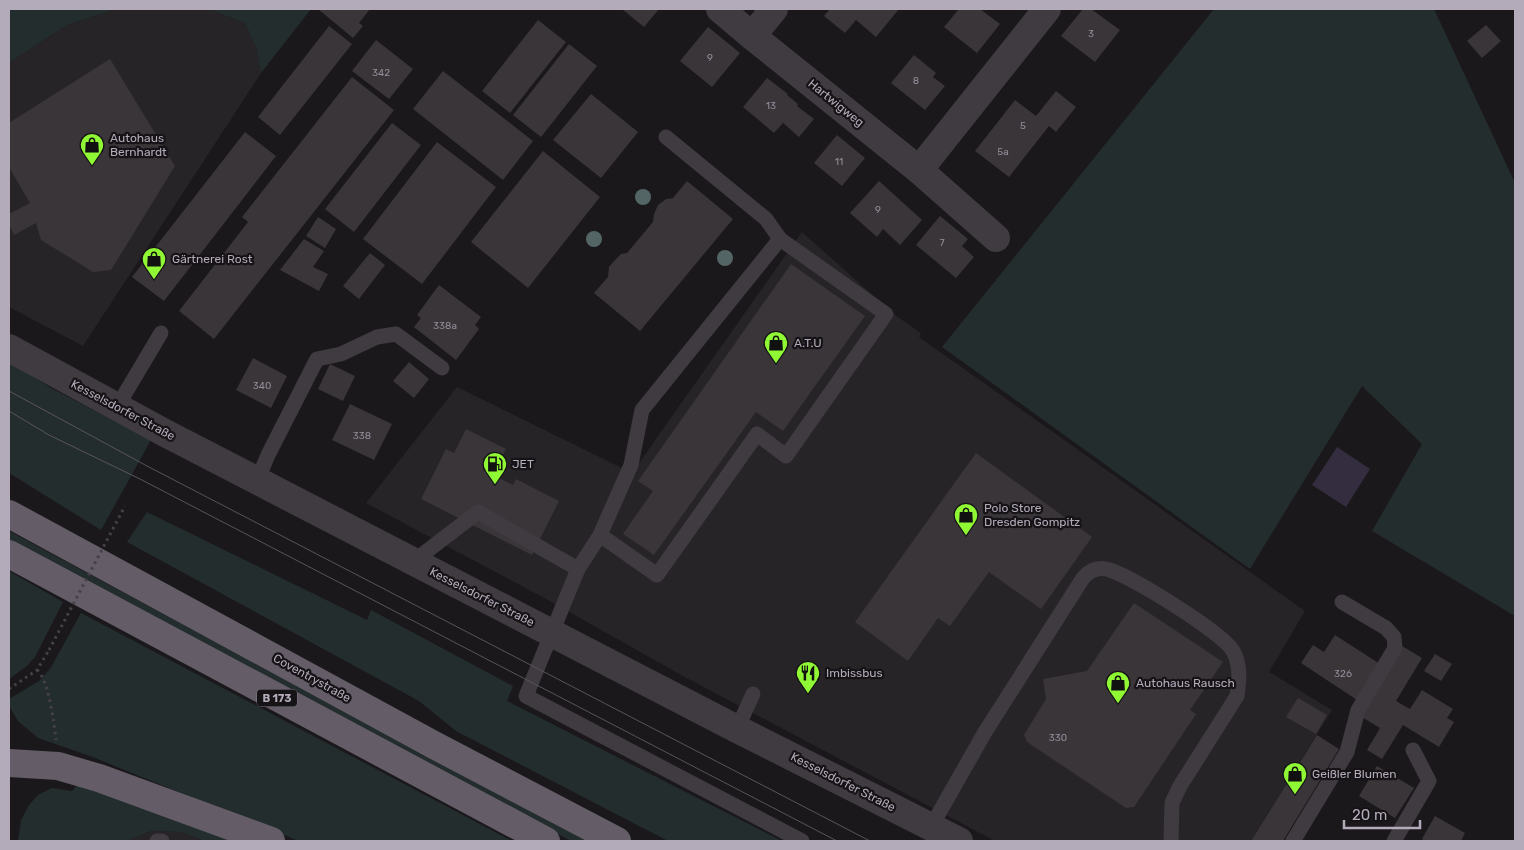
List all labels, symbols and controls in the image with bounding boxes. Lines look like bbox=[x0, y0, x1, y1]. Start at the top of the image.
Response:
house number: 3 bbox=[1088, 28, 1094, 40]
house number: 9 bbox=[707, 52, 713, 64]
house number: 342 bbox=[372, 67, 390, 79]
house number: 8 bbox=[913, 75, 919, 87]
street label: Hartwigweg bbox=[805, 76, 867, 130]
house number: 13 bbox=[766, 100, 776, 112]
house number: 5 bbox=[1020, 120, 1026, 132]
place label: Autohaus Bernhardt bbox=[110, 131, 167, 159]
shop icon: Autohaus Bernhardt bbox=[79, 132, 105, 166]
house number: 5a bbox=[997, 146, 1009, 158]
house number: 11 bbox=[835, 156, 843, 168]
house number: 9 bbox=[875, 204, 881, 216]
house number: 7 bbox=[939, 237, 945, 249]
shop icon: Gärtnerei Rost bbox=[141, 246, 167, 280]
place label: Gärtnerei Rost bbox=[172, 252, 253, 266]
house number: 338a bbox=[433, 320, 457, 332]
shop icon: A.T.U bbox=[763, 330, 789, 364]
place label: A.T.U bbox=[794, 336, 822, 350]
street label: Kesselsdorfer Straße bbox=[69, 377, 178, 443]
house number: 340 bbox=[253, 380, 271, 392]
house number: 338 bbox=[353, 430, 371, 442]
fuel station icon: JET bbox=[482, 451, 508, 485]
place label: JET bbox=[512, 457, 534, 471]
place label: Polo Store Dresden Gompitz bbox=[984, 501, 1080, 529]
shop icon: Polo Store Dresden Gompitz bbox=[953, 502, 979, 536]
street label: Kesselsdorfer Straße bbox=[427, 565, 537, 630]
street label: Coventrystraße bbox=[271, 651, 353, 705]
restaurant icon: Imbissbus bbox=[795, 660, 821, 694]
place label: Imbissbus bbox=[826, 666, 883, 680]
house number: 326 bbox=[1334, 668, 1352, 680]
shop icon: Autohaus Rausch bbox=[1105, 670, 1131, 704]
place label: Autohaus Rausch bbox=[1136, 676, 1235, 690]
road number: B 173 bbox=[257, 690, 297, 706]
house number: 330 bbox=[1049, 732, 1067, 744]
street label: Kesselsdorfer Straße bbox=[788, 750, 898, 815]
shop icon: Geißler Blumen bbox=[1282, 761, 1308, 795]
place label: Geißler Blumen bbox=[1312, 767, 1397, 781]
scale bar bbox=[1344, 798, 1420, 830]
text: 20 m bbox=[1352, 806, 1387, 824]

